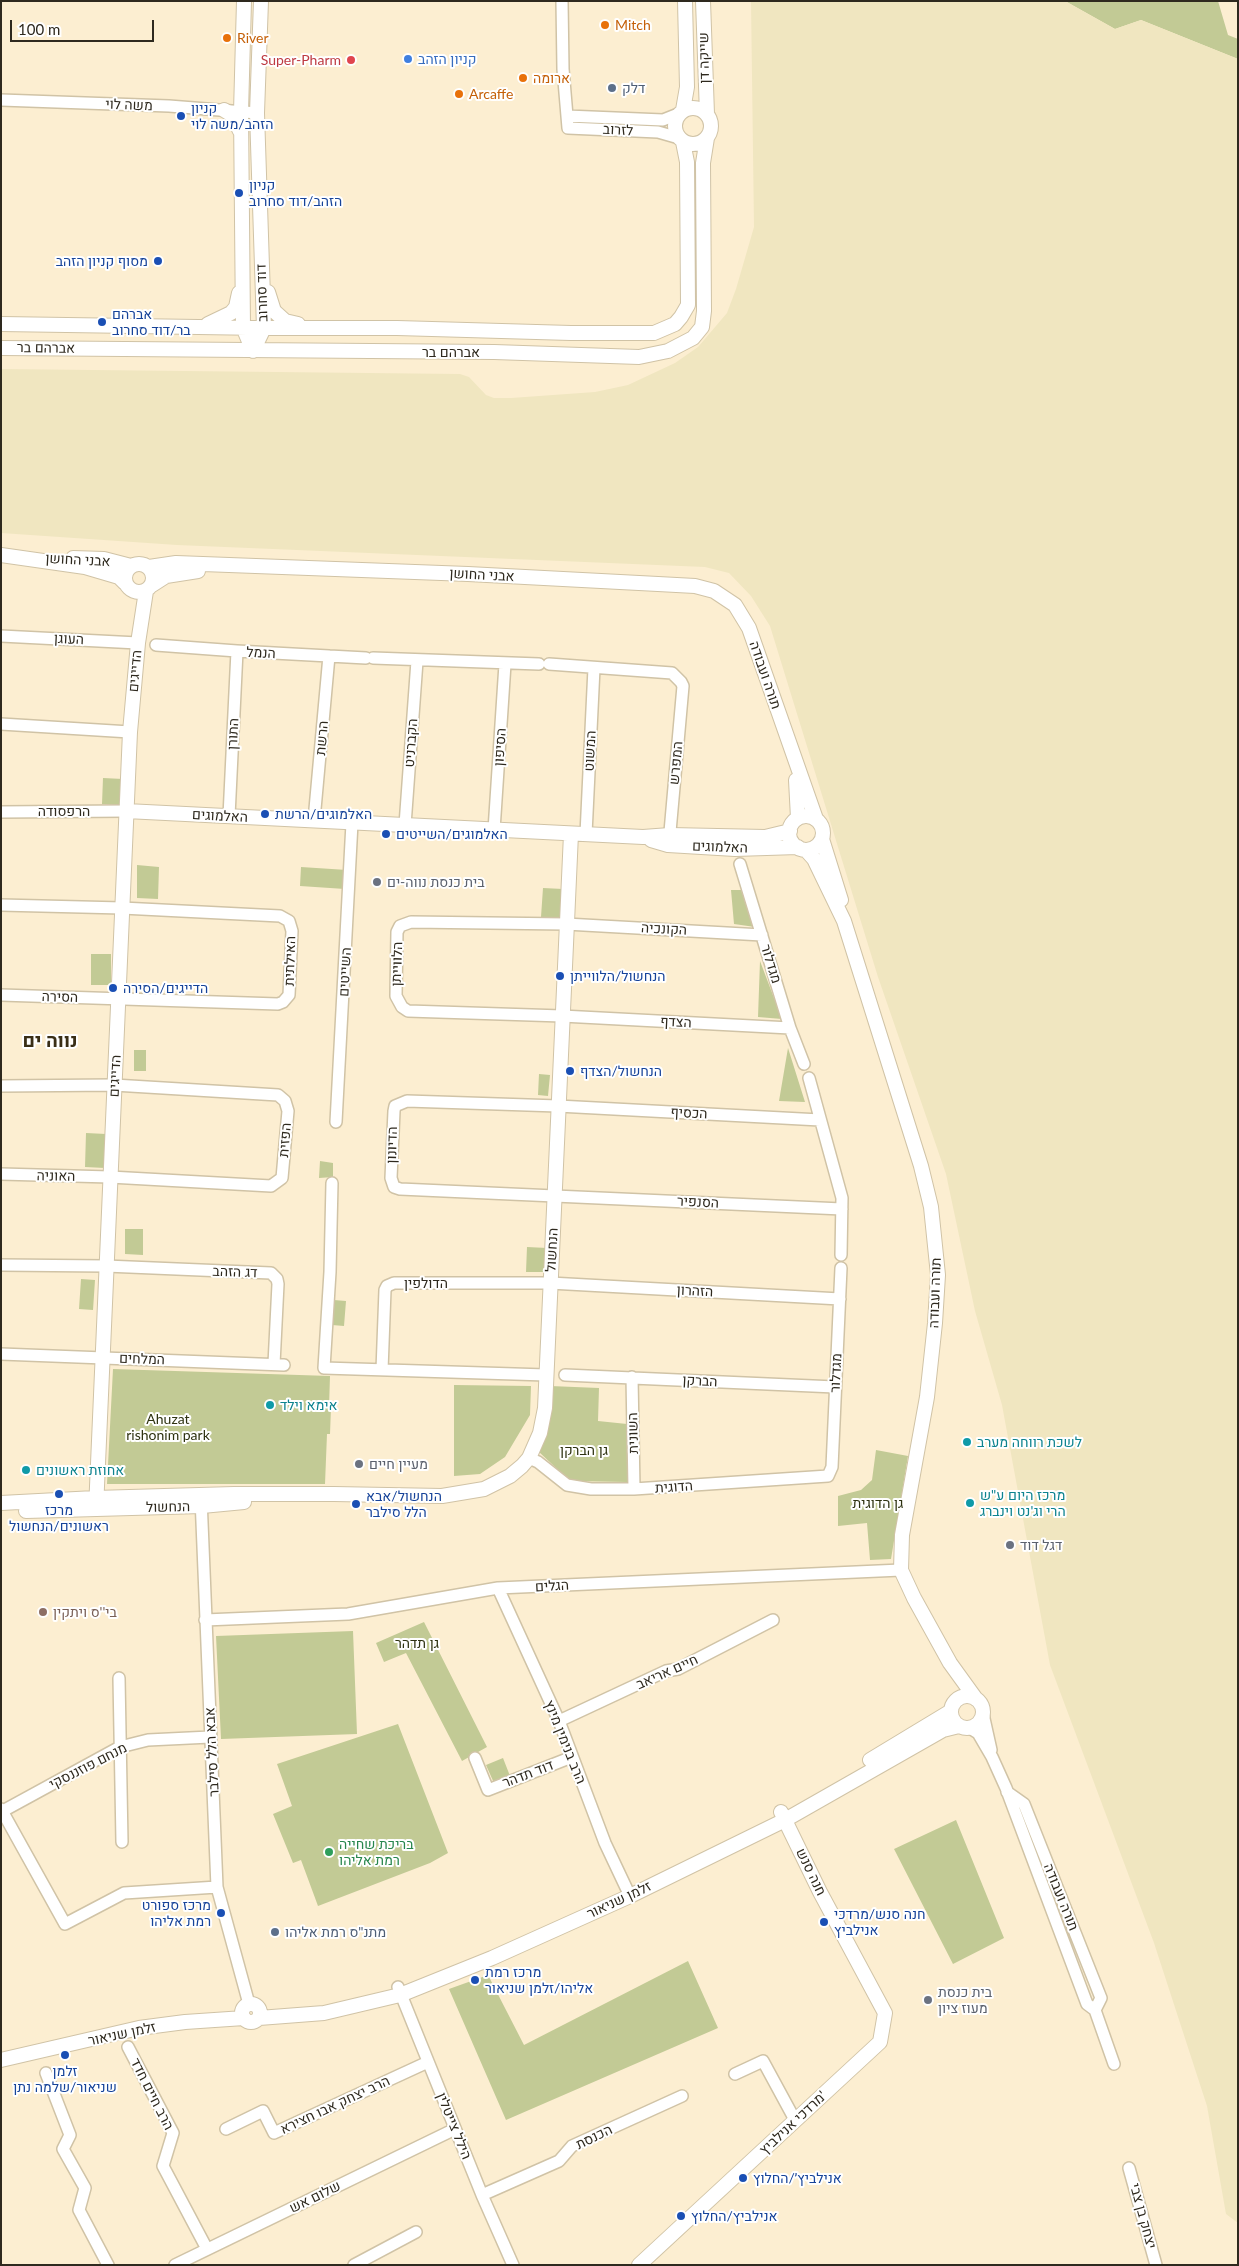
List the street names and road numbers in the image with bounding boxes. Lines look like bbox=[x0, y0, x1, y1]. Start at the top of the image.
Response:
street label: שייקה דן bbox=[695, 32, 713, 84]
street label: משה לוי bbox=[105, 96, 153, 114]
street label: לזרוב bbox=[602, 121, 634, 139]
street label: דוד סחרוב bbox=[253, 264, 271, 322]
street label: אברהם בר bbox=[17, 339, 75, 357]
street label: אברהם בר bbox=[422, 344, 480, 360]
street label: אבני החושן bbox=[45, 550, 111, 570]
street label: אבני החושן bbox=[449, 565, 515, 585]
street label: העוגן bbox=[54, 630, 84, 648]
street label: תורה ועבודה bbox=[746, 639, 784, 711]
street label: הנמל bbox=[246, 644, 276, 662]
street label: הדייגים bbox=[125, 649, 145, 693]
street label: התורן bbox=[224, 718, 242, 750]
street label: הקברניט bbox=[401, 718, 421, 768]
street label: הרשת bbox=[312, 720, 332, 756]
street label: הסיפון bbox=[490, 727, 510, 767]
street label: המשוט bbox=[581, 730, 599, 772]
street label: המפרש bbox=[666, 740, 686, 786]
street label: הרפסודה bbox=[38, 803, 90, 819]
street label: האלמוגים bbox=[192, 806, 248, 826]
street label: האלמוגים bbox=[692, 838, 748, 856]
street label: הקונכיה bbox=[641, 919, 687, 939]
street label: האילתית bbox=[281, 936, 299, 986]
street label: הלווייתן bbox=[388, 941, 406, 987]
street label: מגדלור bbox=[757, 943, 785, 985]
street label: השייטים bbox=[335, 947, 355, 997]
street label: הסירה bbox=[41, 988, 79, 1006]
street label: הצדף bbox=[660, 1013, 692, 1031]
street label: הדייגים bbox=[105, 1054, 125, 1098]
street label: הכסיף bbox=[670, 1104, 708, 1122]
street label: הפזית bbox=[275, 1122, 295, 1158]
street label: הדיונון bbox=[383, 1126, 401, 1164]
street label: האוניה bbox=[36, 1167, 76, 1185]
street label: הסנפיר bbox=[677, 1193, 719, 1211]
street label: הנחשול bbox=[542, 1227, 562, 1273]
street label: תורה ועבודה bbox=[925, 1257, 945, 1329]
street label: דג הזהב bbox=[212, 1263, 258, 1281]
street label: הדולפין bbox=[404, 1275, 448, 1291]
street label: הזהרון bbox=[676, 1282, 714, 1300]
street label: המלחים bbox=[119, 1350, 165, 1368]
street label: מגדלור bbox=[827, 1353, 845, 1393]
street label: הברקן bbox=[682, 1372, 718, 1390]
street label: השונית bbox=[624, 1412, 642, 1454]
street label: הדוגית bbox=[654, 1477, 694, 1497]
street label: הנחשול bbox=[146, 1498, 190, 1516]
street label: הגלים bbox=[535, 1577, 569, 1595]
street label: חיים אריאב bbox=[634, 1651, 700, 1693]
street label: הרב בנימין מינץ bbox=[541, 1698, 589, 1786]
street label: אבא הלל סילבר bbox=[201, 1707, 223, 1797]
street label: מנחם פוזננסקי bbox=[46, 1739, 130, 1793]
street label: דוד תדהר bbox=[500, 1757, 556, 1791]
street label: חנה סנש bbox=[792, 1846, 830, 1898]
street label: תורה ועבודה bbox=[1040, 1861, 1082, 1933]
street label: זלמן שניאור bbox=[584, 1878, 654, 1922]
street label: זלמן שניאור bbox=[86, 2019, 158, 2049]
street label: הרב חיים חדד bbox=[127, 2055, 177, 2133]
street label: הרב יצחק אבו חצירא bbox=[278, 2072, 392, 2138]
street label: מרדכי אנילביץ' bbox=[756, 2088, 830, 2158]
street label: הילל צייטלין bbox=[433, 2090, 475, 2162]
street label: הכנסת bbox=[573, 2121, 615, 2153]
street label: שלום אש bbox=[287, 2177, 343, 2217]
street label: יצחק בן צבי bbox=[1126, 2182, 1160, 2250]

